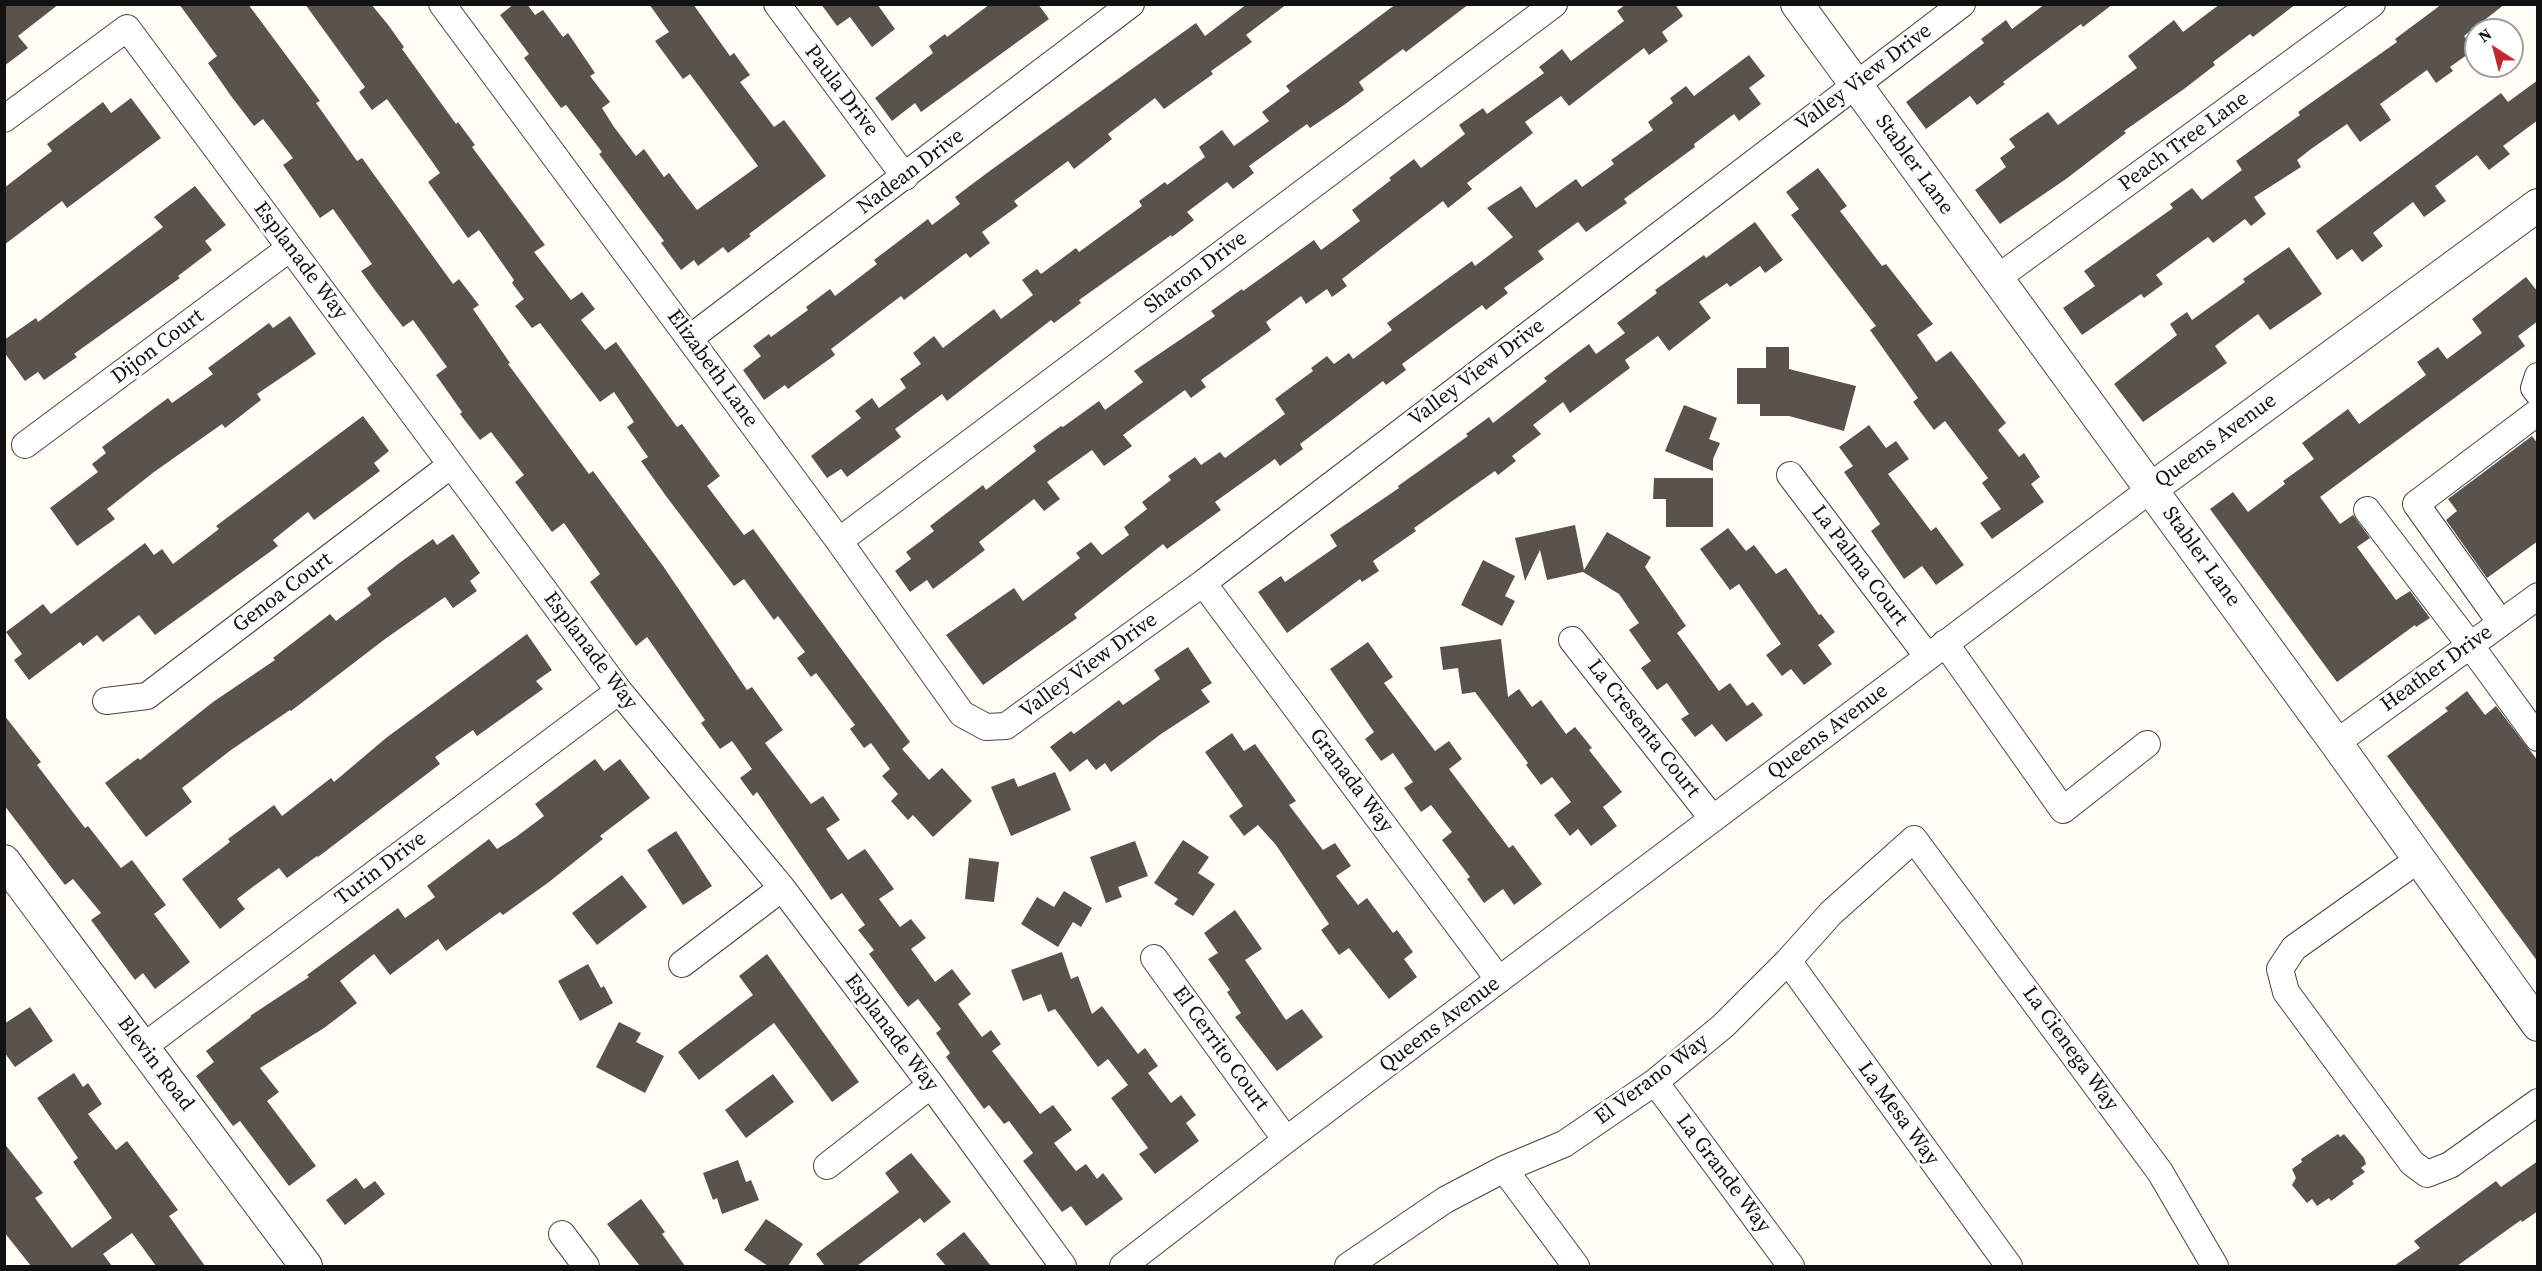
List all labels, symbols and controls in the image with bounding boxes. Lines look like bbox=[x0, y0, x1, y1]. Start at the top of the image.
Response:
north arrow bbox=[2464, 18, 2524, 78]
street label: Valley View Drive bbox=[1791, 19, 1937, 137]
text: N bbox=[2473, 23, 2496, 47]
street label: Paula Drive bbox=[799, 40, 883, 142]
street label: Peach Tree Lane bbox=[2114, 86, 2254, 198]
street label: Stabler Lane bbox=[1869, 110, 1959, 220]
street label: Nadean Drive bbox=[853, 124, 969, 220]
street label: Esplanade Way bbox=[247, 197, 353, 325]
street label: Sharon Drive bbox=[1140, 226, 1252, 320]
street label: Dijon Court bbox=[107, 304, 209, 390]
street label: Elizabeth Lane bbox=[661, 305, 763, 433]
street label: Valley View Drive bbox=[1404, 314, 1550, 432]
street label: Queens Avenue bbox=[2150, 388, 2282, 494]
street label: La Palma Court bbox=[1805, 501, 1913, 631]
street label: Stabler Lane bbox=[2156, 502, 2246, 612]
street label: Genoa Court bbox=[228, 547, 338, 639]
street label: Esplanade Way bbox=[537, 587, 643, 715]
street label: Valley View Drive bbox=[1015, 608, 1163, 724]
street label: Heather Drive bbox=[2376, 620, 2498, 718]
street label: La Cresenta Court bbox=[1581, 655, 1705, 803]
street label: Queens Avenue bbox=[1763, 679, 1893, 785]
street label: Granada Way bbox=[1304, 724, 1398, 838]
street label: Turin Drive bbox=[330, 826, 432, 912]
street label: Esplanade Way bbox=[838, 969, 944, 1097]
street label: Queens Avenue bbox=[1375, 972, 1505, 1078]
street label: El Cerrito Court bbox=[1166, 982, 1274, 1116]
street label: La Cienega Way bbox=[2016, 982, 2124, 1116]
street label: Blevin Road bbox=[111, 1012, 199, 1116]
street label: El Verano Way bbox=[1590, 1029, 1714, 1131]
street label: La Mesa Way bbox=[1852, 1057, 1944, 1171]
street label: La Grande Way bbox=[1670, 1110, 1776, 1238]

